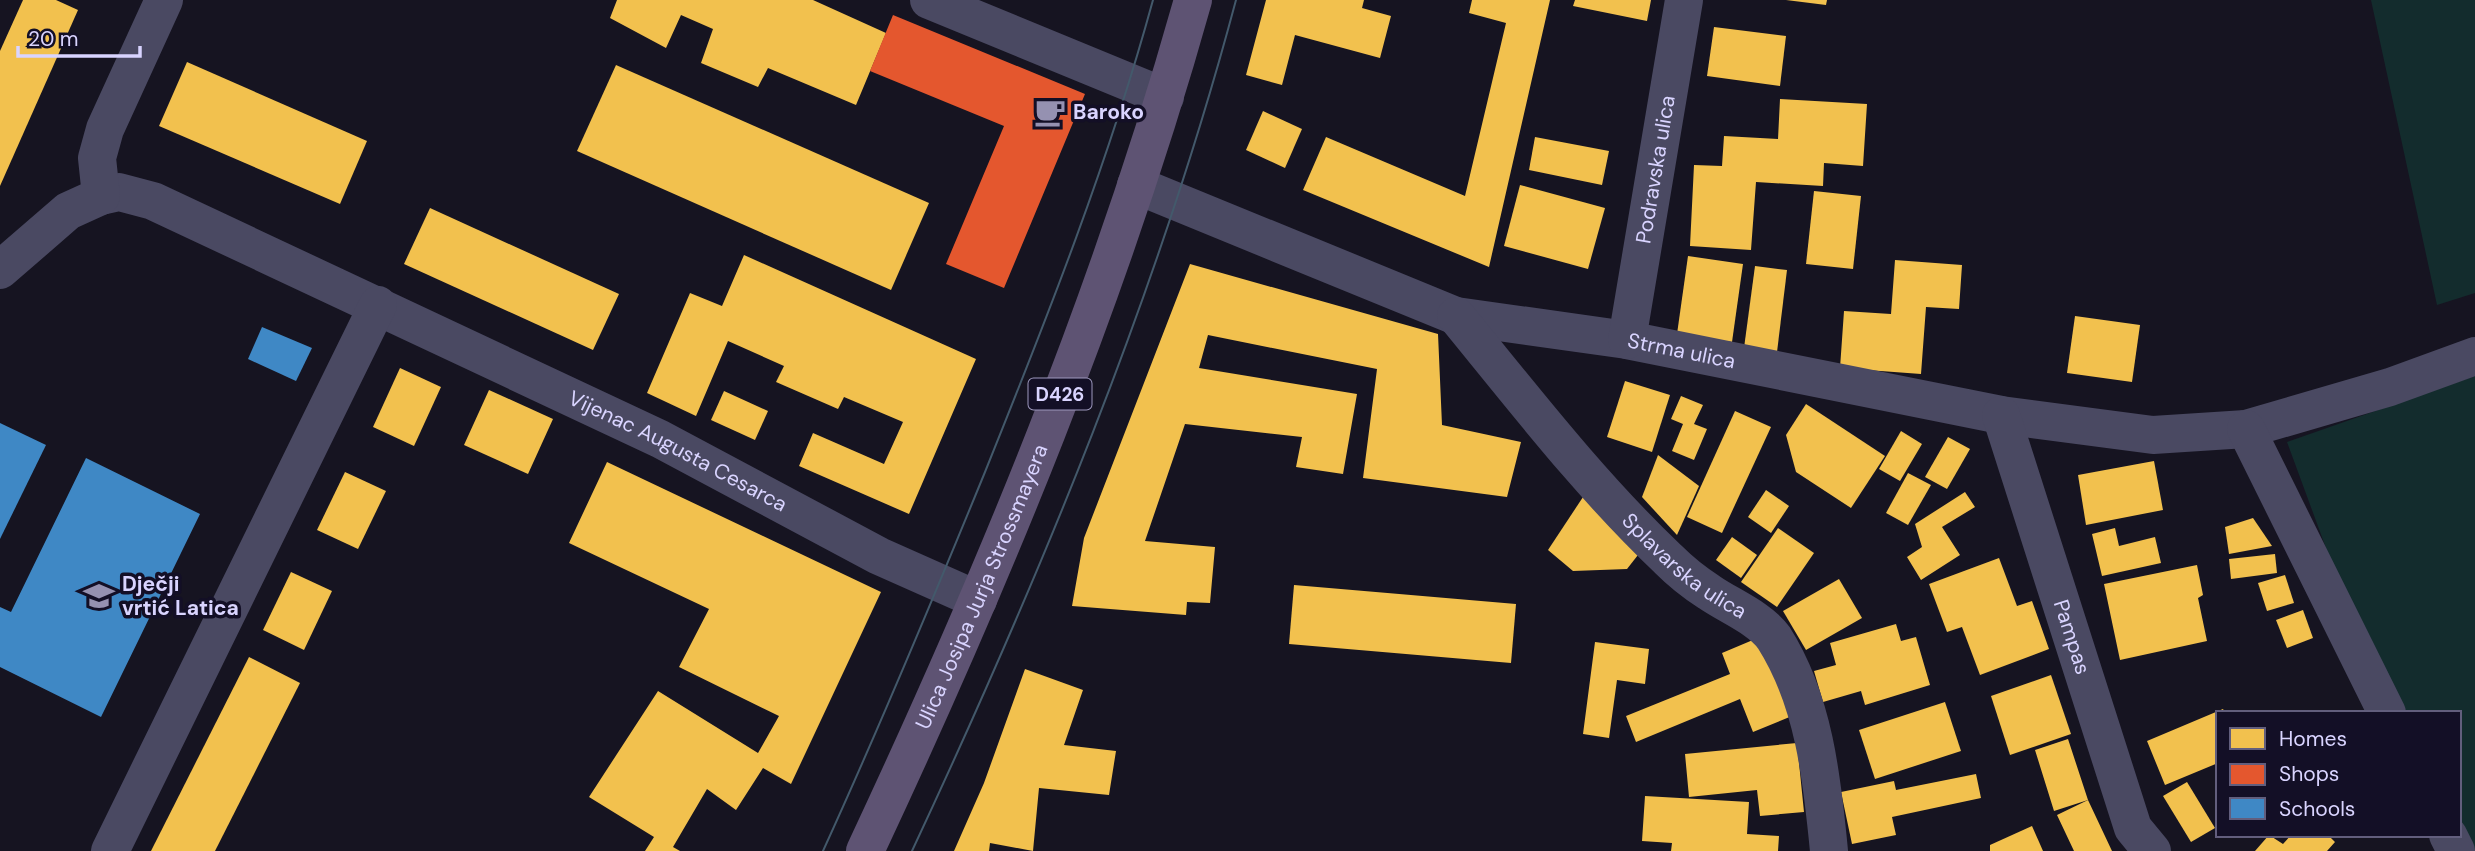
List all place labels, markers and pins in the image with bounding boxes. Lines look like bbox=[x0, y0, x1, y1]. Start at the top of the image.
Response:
cafe icon: Baroko bbox=[1033, 95, 1067, 129]
place label: Baroko bbox=[1073, 98, 1144, 126]
place label: Dječji vrtić Latica bbox=[122, 570, 239, 622]
school or university icon: Dječji vrtić Latica bbox=[82, 579, 116, 613]

